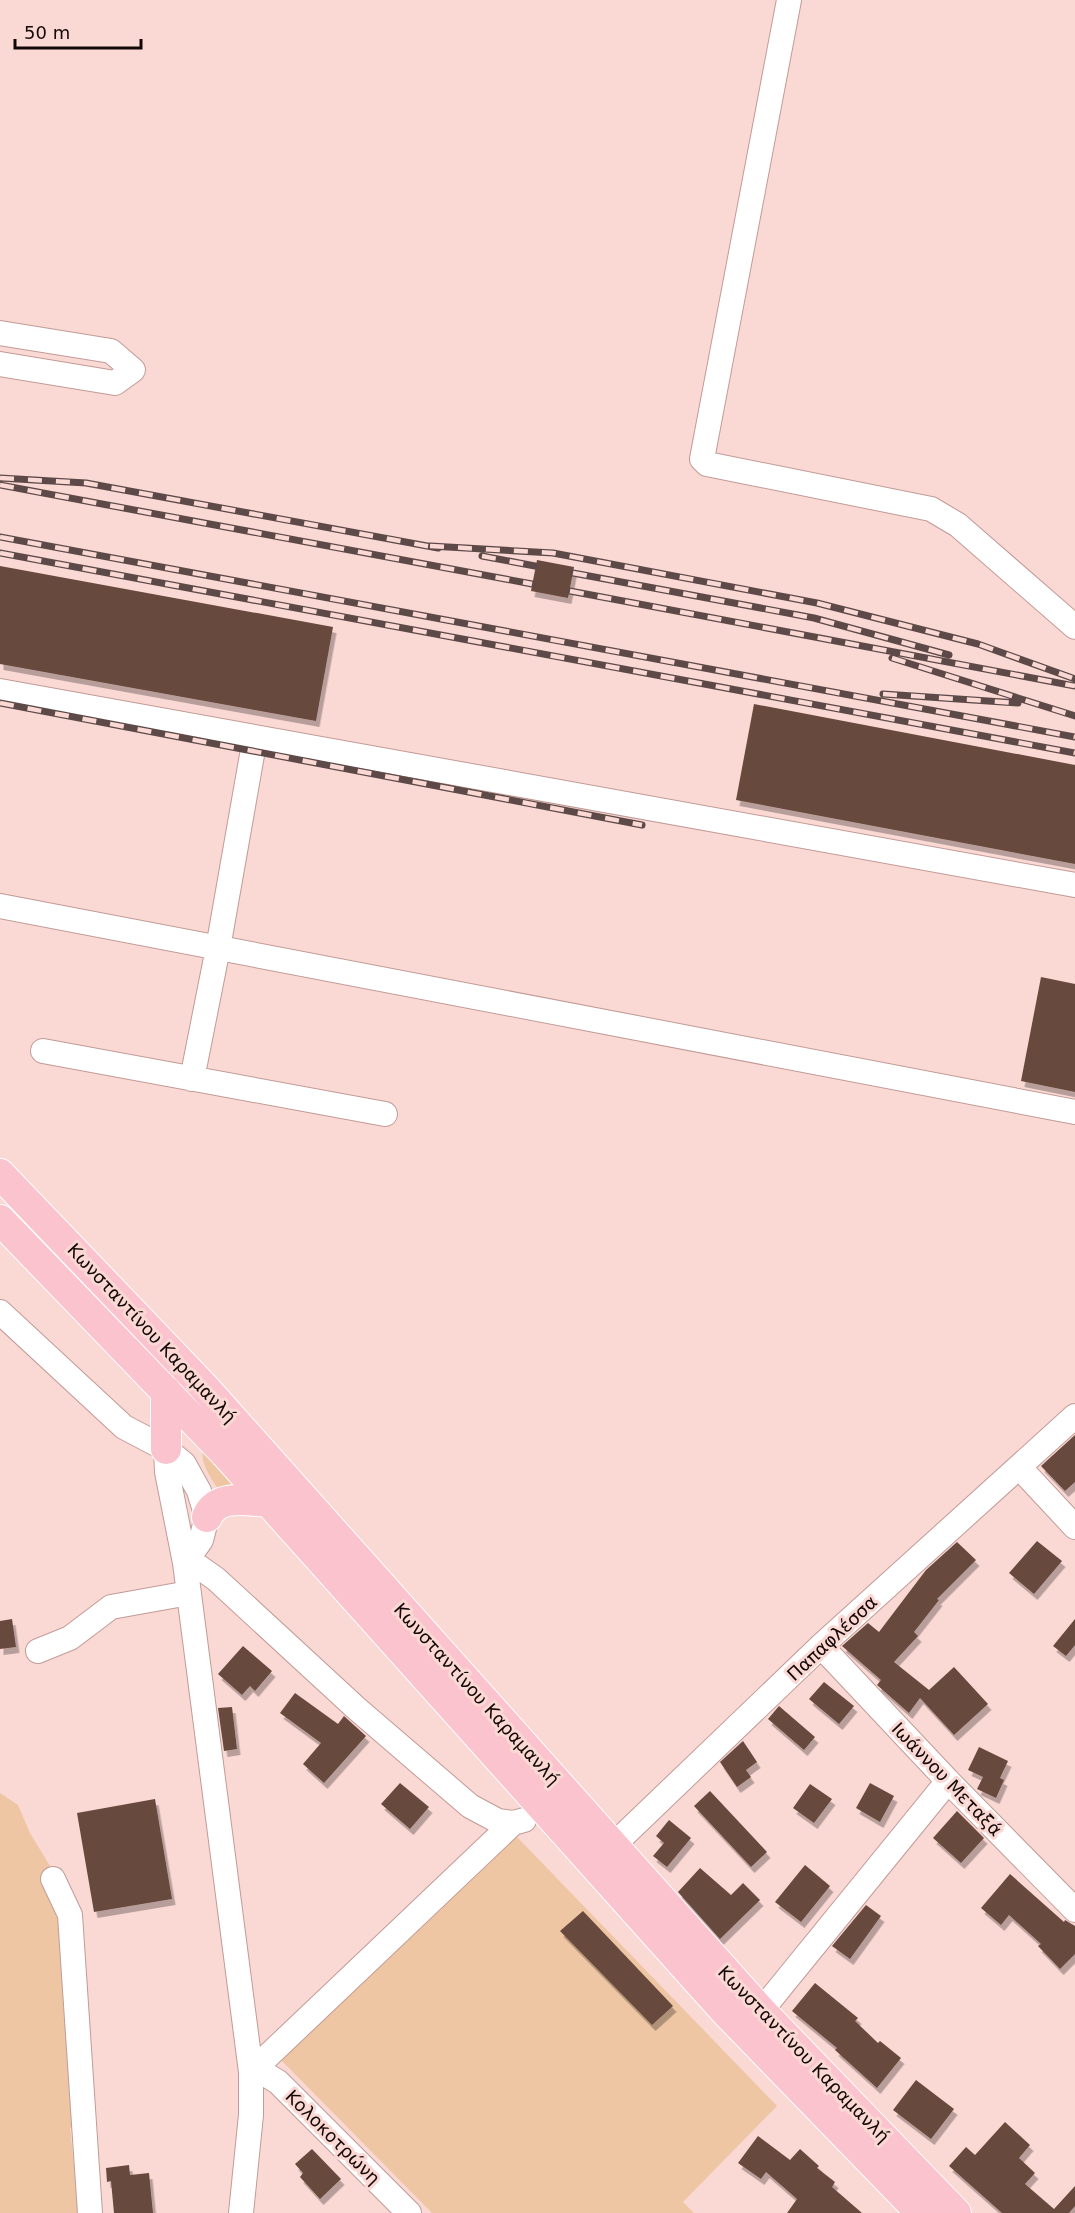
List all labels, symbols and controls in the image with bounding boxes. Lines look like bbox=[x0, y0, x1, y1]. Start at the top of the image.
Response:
scale bar bbox=[15, 12, 141, 50]
text: 50 m bbox=[24, 22, 70, 43]
street label: Κωνσταντίνου Καραμανλή bbox=[63, 1239, 241, 1427]
street label: Παπαφλέσσα bbox=[783, 1591, 881, 1685]
street label: Κωνσταντίνου Καραμανλή bbox=[390, 1599, 564, 1789]
street label: Ιωάννου Μεταξά bbox=[888, 1718, 1006, 1840]
street label: Κωνσταντίνου Καραμανλή bbox=[714, 1961, 894, 2147]
street label: Κολοκοτρώνη bbox=[281, 2085, 385, 2189]

